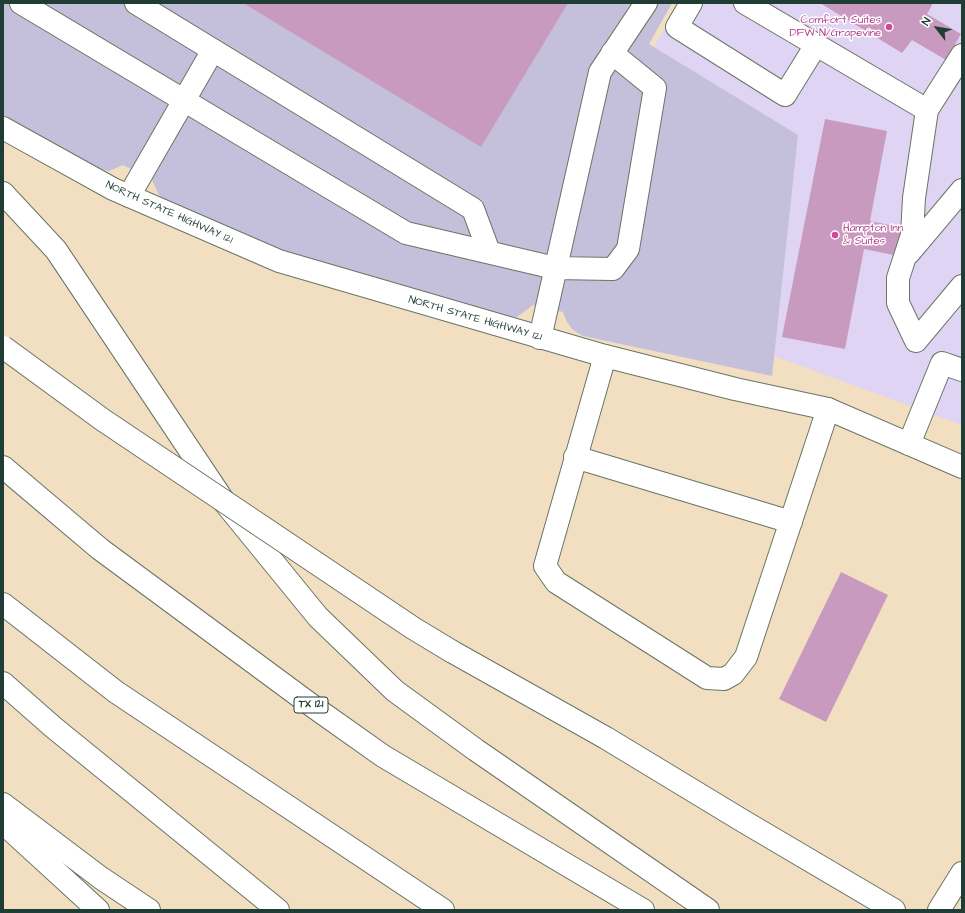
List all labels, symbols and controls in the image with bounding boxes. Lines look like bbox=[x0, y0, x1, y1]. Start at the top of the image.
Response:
north arrow bbox=[917, 8, 957, 48]
place label: Comfort Suites DFW N/Grapevine bbox=[789, 14, 881, 40]
text: N bbox=[918, 15, 934, 28]
marker: Comfort Suites DFW N/Grapevine bbox=[884, 22, 894, 32]
street label: NORTH STATE HIGHWAY 121 bbox=[103, 179, 235, 247]
place label: Hampton Inn & Suites bbox=[843, 222, 903, 248]
marker: Hampton Inn & Suites bbox=[830, 230, 840, 240]
street label: NORTH STATE HIGHWAY 121 bbox=[407, 294, 543, 344]
road number: TX 121 bbox=[294, 697, 328, 713]

